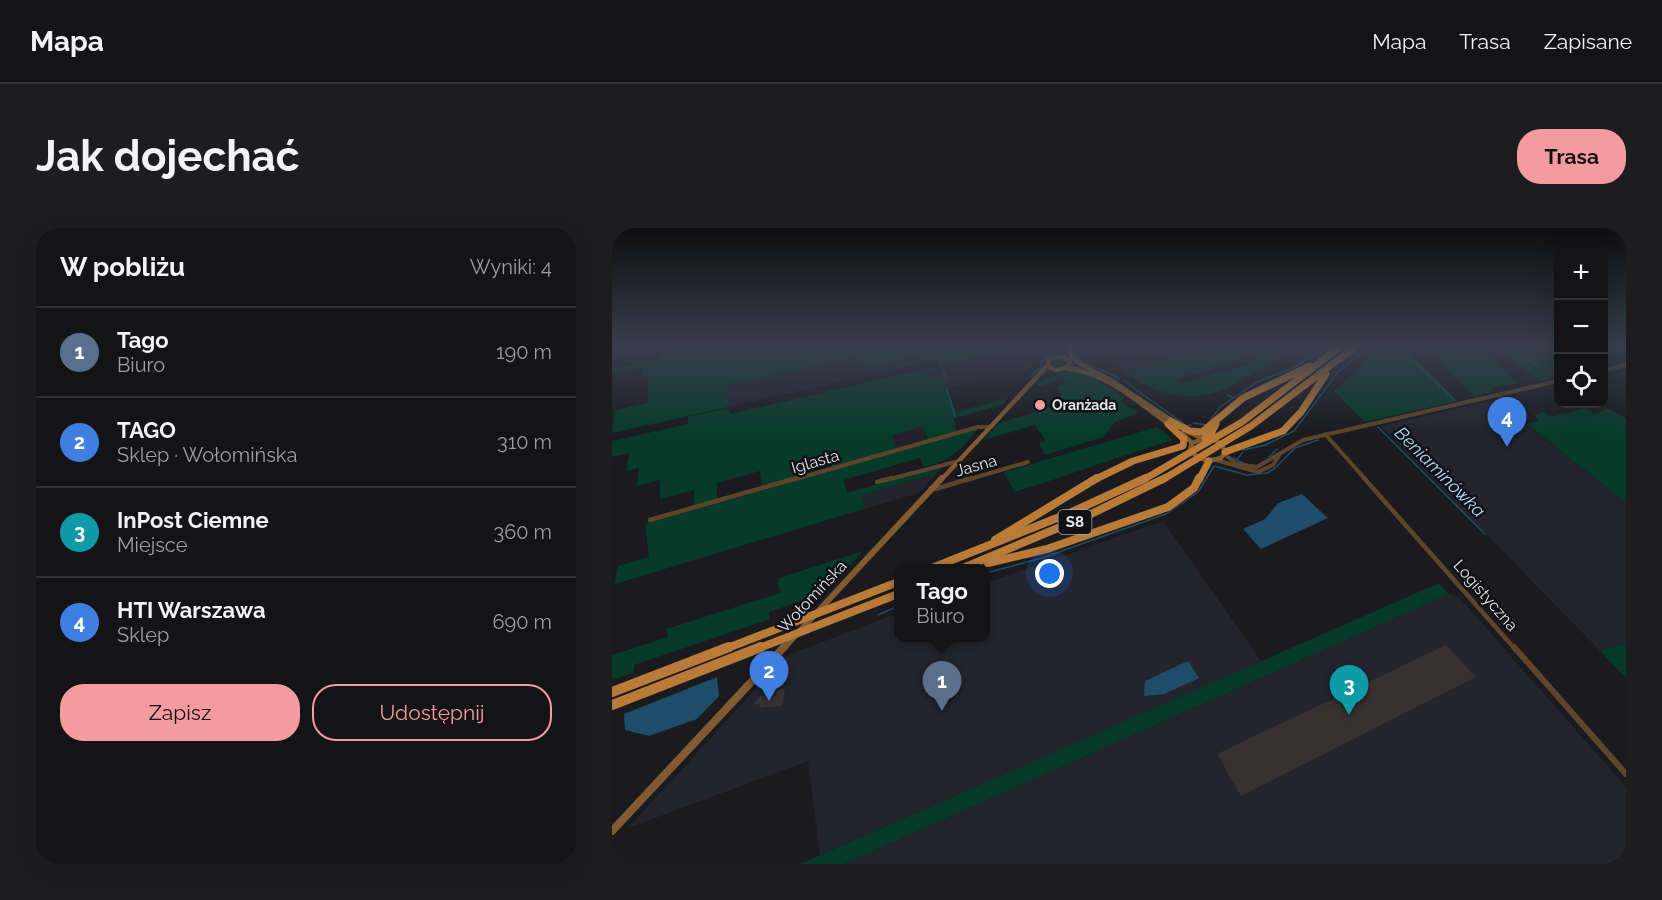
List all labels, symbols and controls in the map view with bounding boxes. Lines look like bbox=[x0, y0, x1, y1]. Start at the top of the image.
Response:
text: Mapa bbox=[30, 25, 104, 58]
text: Mapa bbox=[1372, 29, 1426, 54]
text: Trasa bbox=[1459, 29, 1511, 54]
text: Zapisane bbox=[1544, 29, 1632, 54]
button: Trasa bbox=[1517, 129, 1626, 184]
text: Jak dojechać bbox=[36, 132, 299, 181]
map controls bbox=[1554, 246, 1608, 408]
button: + bbox=[1554, 246, 1608, 300]
text: W pobliżu bbox=[60, 252, 185, 282]
text: Wyniki: 4 bbox=[470, 255, 552, 279]
button: − bbox=[1554, 300, 1608, 354]
text: Tago bbox=[117, 327, 169, 353]
text: 1 bbox=[75, 340, 84, 364]
text: 190 m bbox=[496, 340, 552, 364]
text: Biuro bbox=[117, 353, 165, 377]
button: locate bbox=[1554, 354, 1608, 408]
place label: Oranżada bbox=[1052, 397, 1116, 413]
marker: Oranżada bbox=[1033, 398, 1047, 412]
pin: 4 bbox=[1488, 398, 1526, 447]
text: TAGO bbox=[117, 417, 176, 443]
water label: Beniaminówka bbox=[1391, 422, 1490, 521]
text: 2 bbox=[74, 430, 85, 454]
text: 310 m bbox=[497, 430, 552, 454]
text: Sklep · Wołomińska bbox=[117, 443, 297, 467]
street label: Iglasta bbox=[789, 446, 841, 477]
street label: Jasna bbox=[953, 451, 999, 480]
text: InPost Ciemne bbox=[117, 507, 269, 533]
road number: S8 bbox=[1058, 510, 1092, 534]
text: 3 bbox=[74, 520, 85, 544]
text: 360 m bbox=[494, 520, 552, 544]
text: Miejsce bbox=[117, 533, 187, 557]
street label: Wołomińska bbox=[774, 556, 851, 636]
street label: Logistyczna bbox=[1450, 556, 1522, 635]
your location bbox=[1035, 559, 1064, 588]
popup bbox=[894, 564, 990, 642]
text: Tago bbox=[916, 578, 968, 604]
text: HTI Warszawa bbox=[117, 597, 266, 623]
text: Biuro bbox=[916, 604, 964, 628]
text: 4 bbox=[74, 610, 85, 634]
text: 690 m bbox=[493, 610, 552, 634]
text: Sklep bbox=[117, 623, 169, 647]
pin: 2 bbox=[750, 652, 788, 701]
pin: 1 bbox=[922, 662, 962, 711]
pin: 3 bbox=[1330, 666, 1368, 715]
button: Zapisz bbox=[60, 684, 300, 741]
button: Udostępnij bbox=[312, 684, 552, 741]

